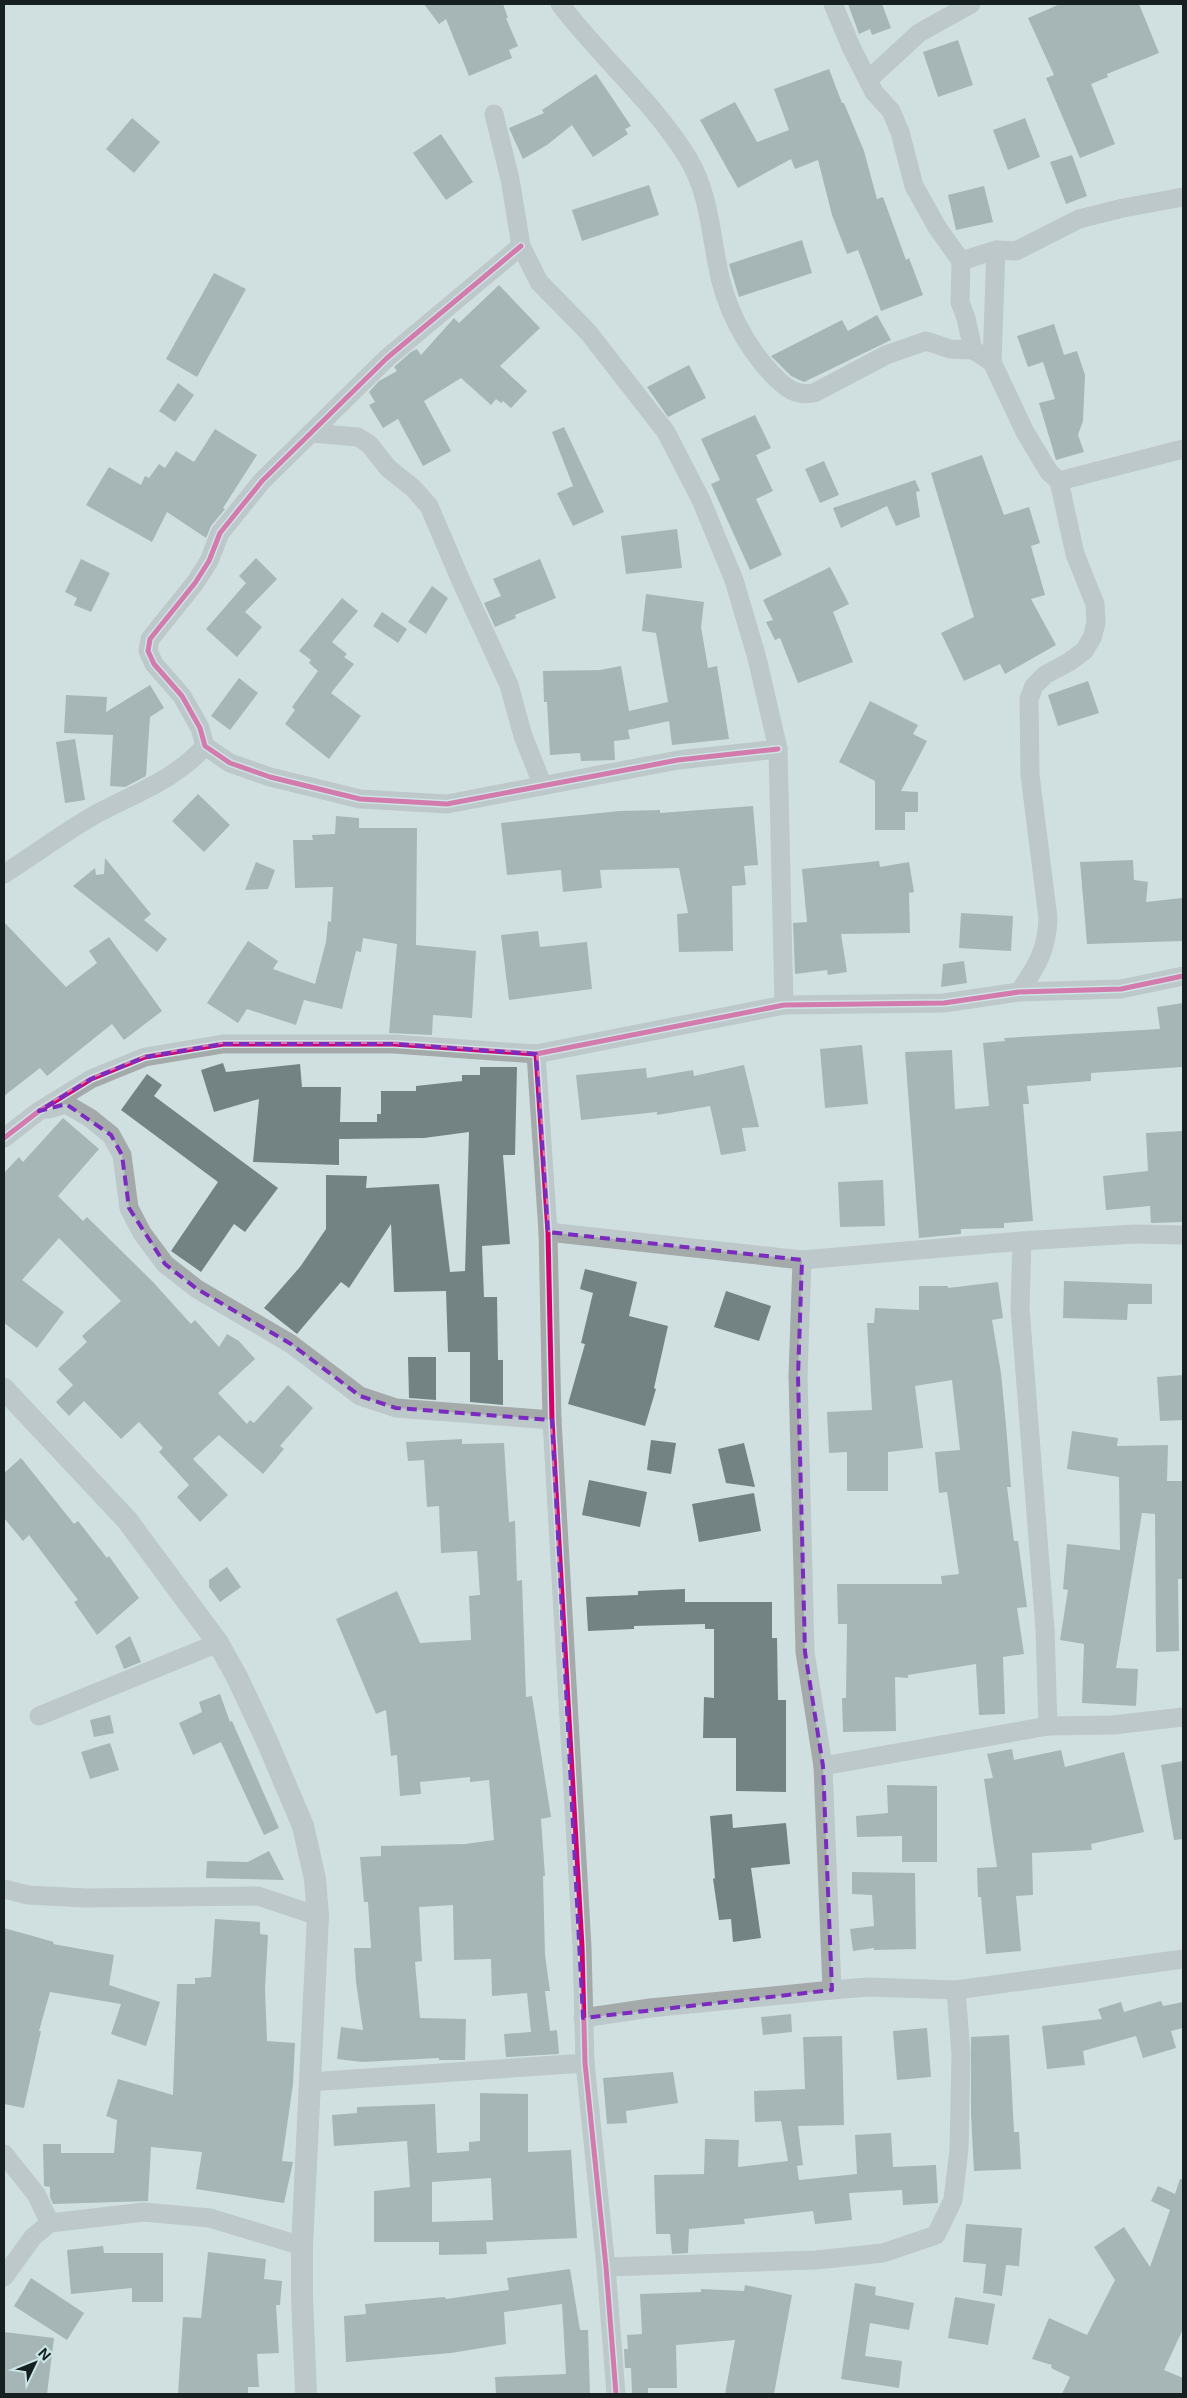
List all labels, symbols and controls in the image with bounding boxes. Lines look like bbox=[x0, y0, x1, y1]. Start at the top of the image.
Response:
north arrow bbox=[10, 2338, 60, 2388]
text: N bbox=[35, 2344, 55, 2363]

